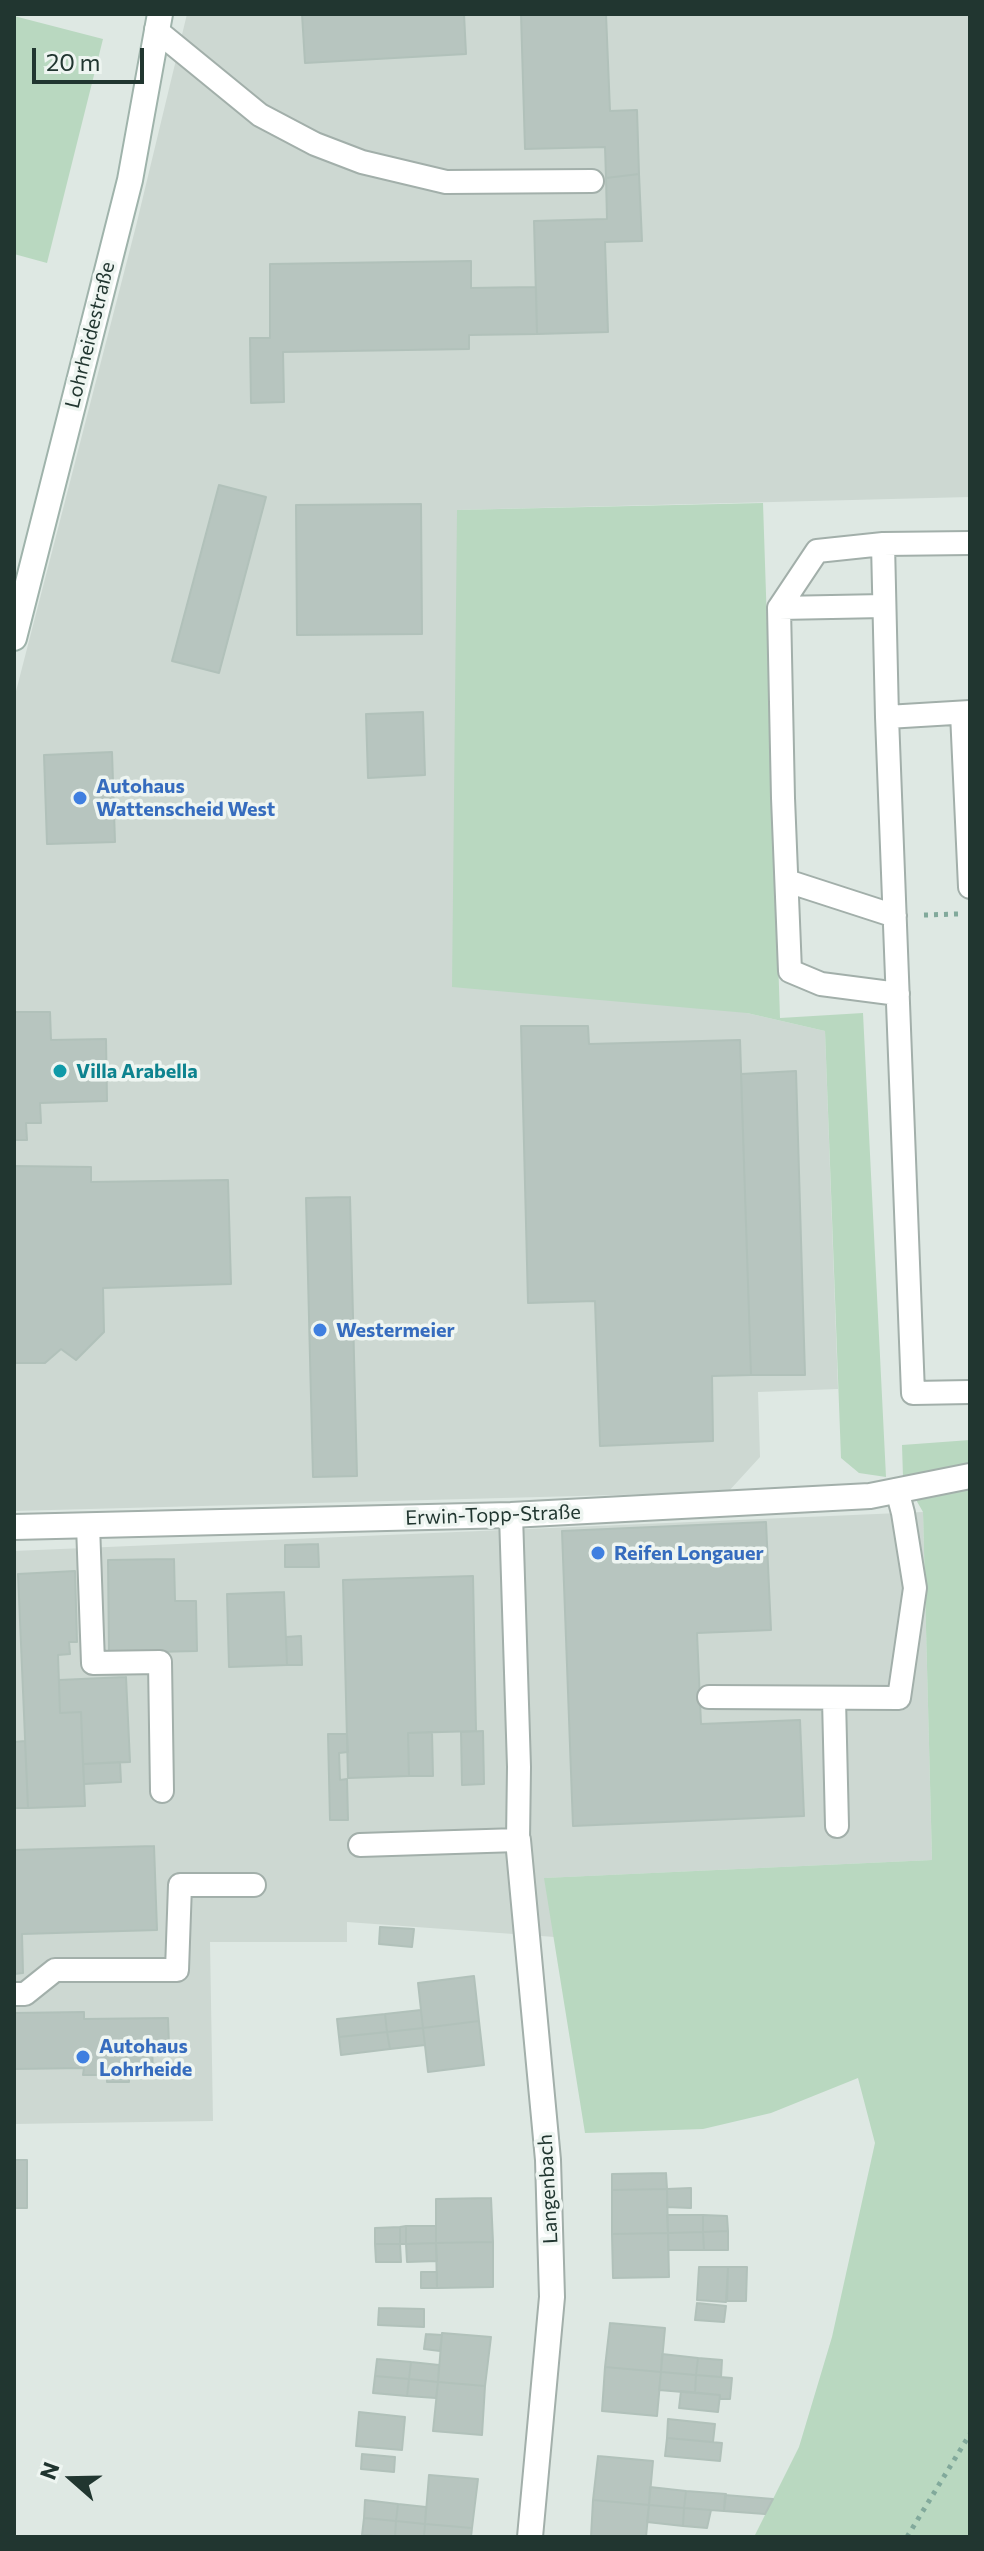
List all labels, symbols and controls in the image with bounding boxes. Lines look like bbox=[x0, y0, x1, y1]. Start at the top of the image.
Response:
scale bar bbox=[36, 32, 148, 82]
text: 20 m bbox=[46, 47, 100, 76]
street label: Lohrheidestraße bbox=[60, 259, 120, 411]
place label: Autohaus Wattenscheid West bbox=[96, 774, 275, 821]
marker: Autohaus Wattenscheid West bbox=[71, 789, 89, 807]
place label: Villa Arabella bbox=[76, 1059, 198, 1083]
marker: Villa Arabella bbox=[51, 1062, 69, 1080]
place label: Westermeier bbox=[336, 1318, 455, 1342]
marker: Westermeier bbox=[311, 1321, 329, 1339]
street label: Erwin-Topp-Straße bbox=[405, 1500, 581, 1530]
place label: Reifen Longauer bbox=[614, 1541, 764, 1565]
marker: Reifen Longauer bbox=[589, 1544, 607, 1562]
place label: Autohaus Lohrheide bbox=[99, 2034, 192, 2081]
marker: Autohaus Lohrheide bbox=[74, 2048, 92, 2066]
street label: Langenbach bbox=[533, 2134, 563, 2244]
north arrow bbox=[32, 2439, 112, 2519]
text: N bbox=[33, 2458, 64, 2483]

